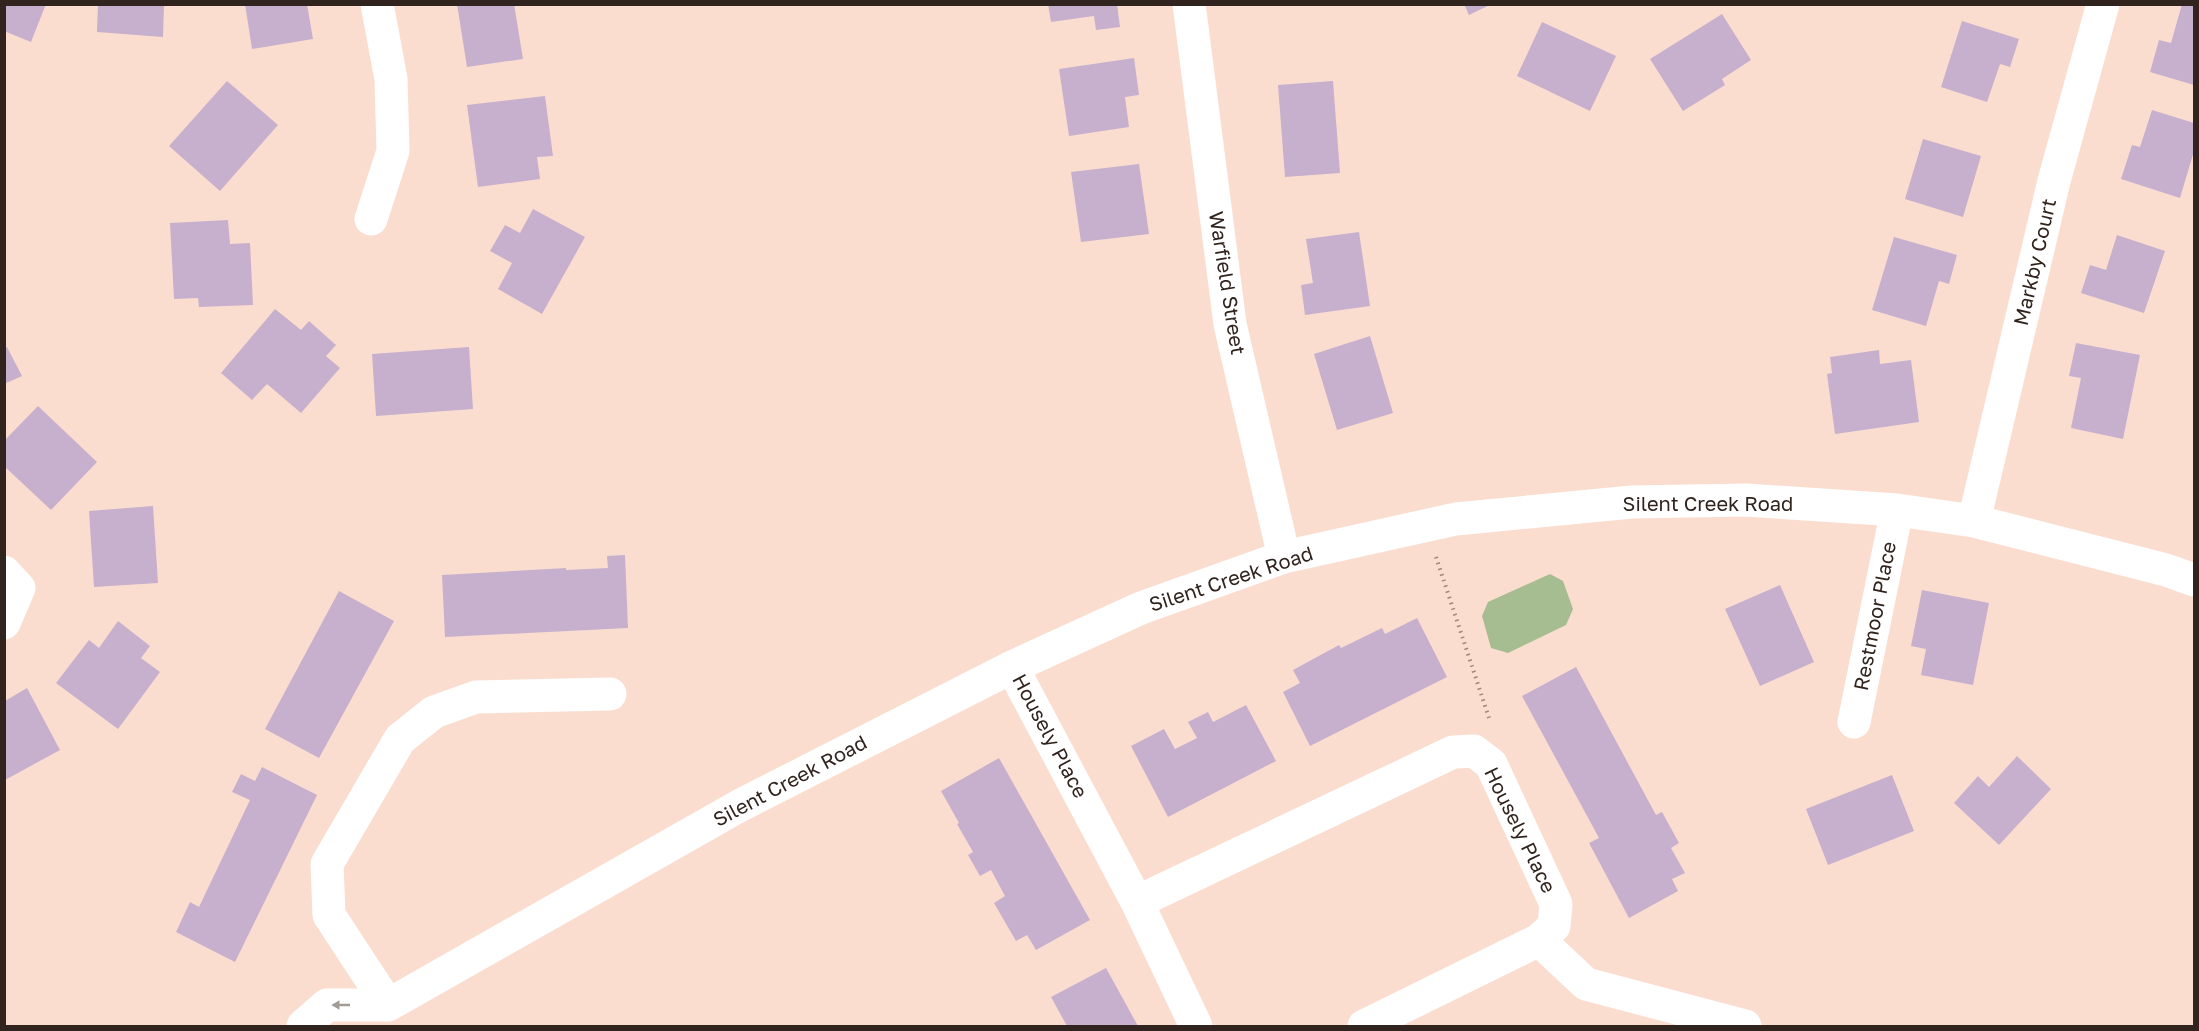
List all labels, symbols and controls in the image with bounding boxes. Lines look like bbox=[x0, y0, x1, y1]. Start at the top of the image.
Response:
street label: Markby Court bbox=[2008, 196, 2060, 328]
street label: Warfield Street bbox=[1205, 209, 1251, 356]
street label: Silent Creek Road bbox=[1623, 491, 1793, 515]
street label: Restmoor Place bbox=[1848, 539, 1900, 692]
street label: Silent Creek Road bbox=[1146, 540, 1316, 616]
street label: Housely Place bbox=[1008, 669, 1094, 802]
street label: Silent Creek Road bbox=[709, 729, 871, 831]
street label: Housely Place bbox=[1480, 763, 1562, 896]
one-way arrow bbox=[332, 1000, 351, 1010]

